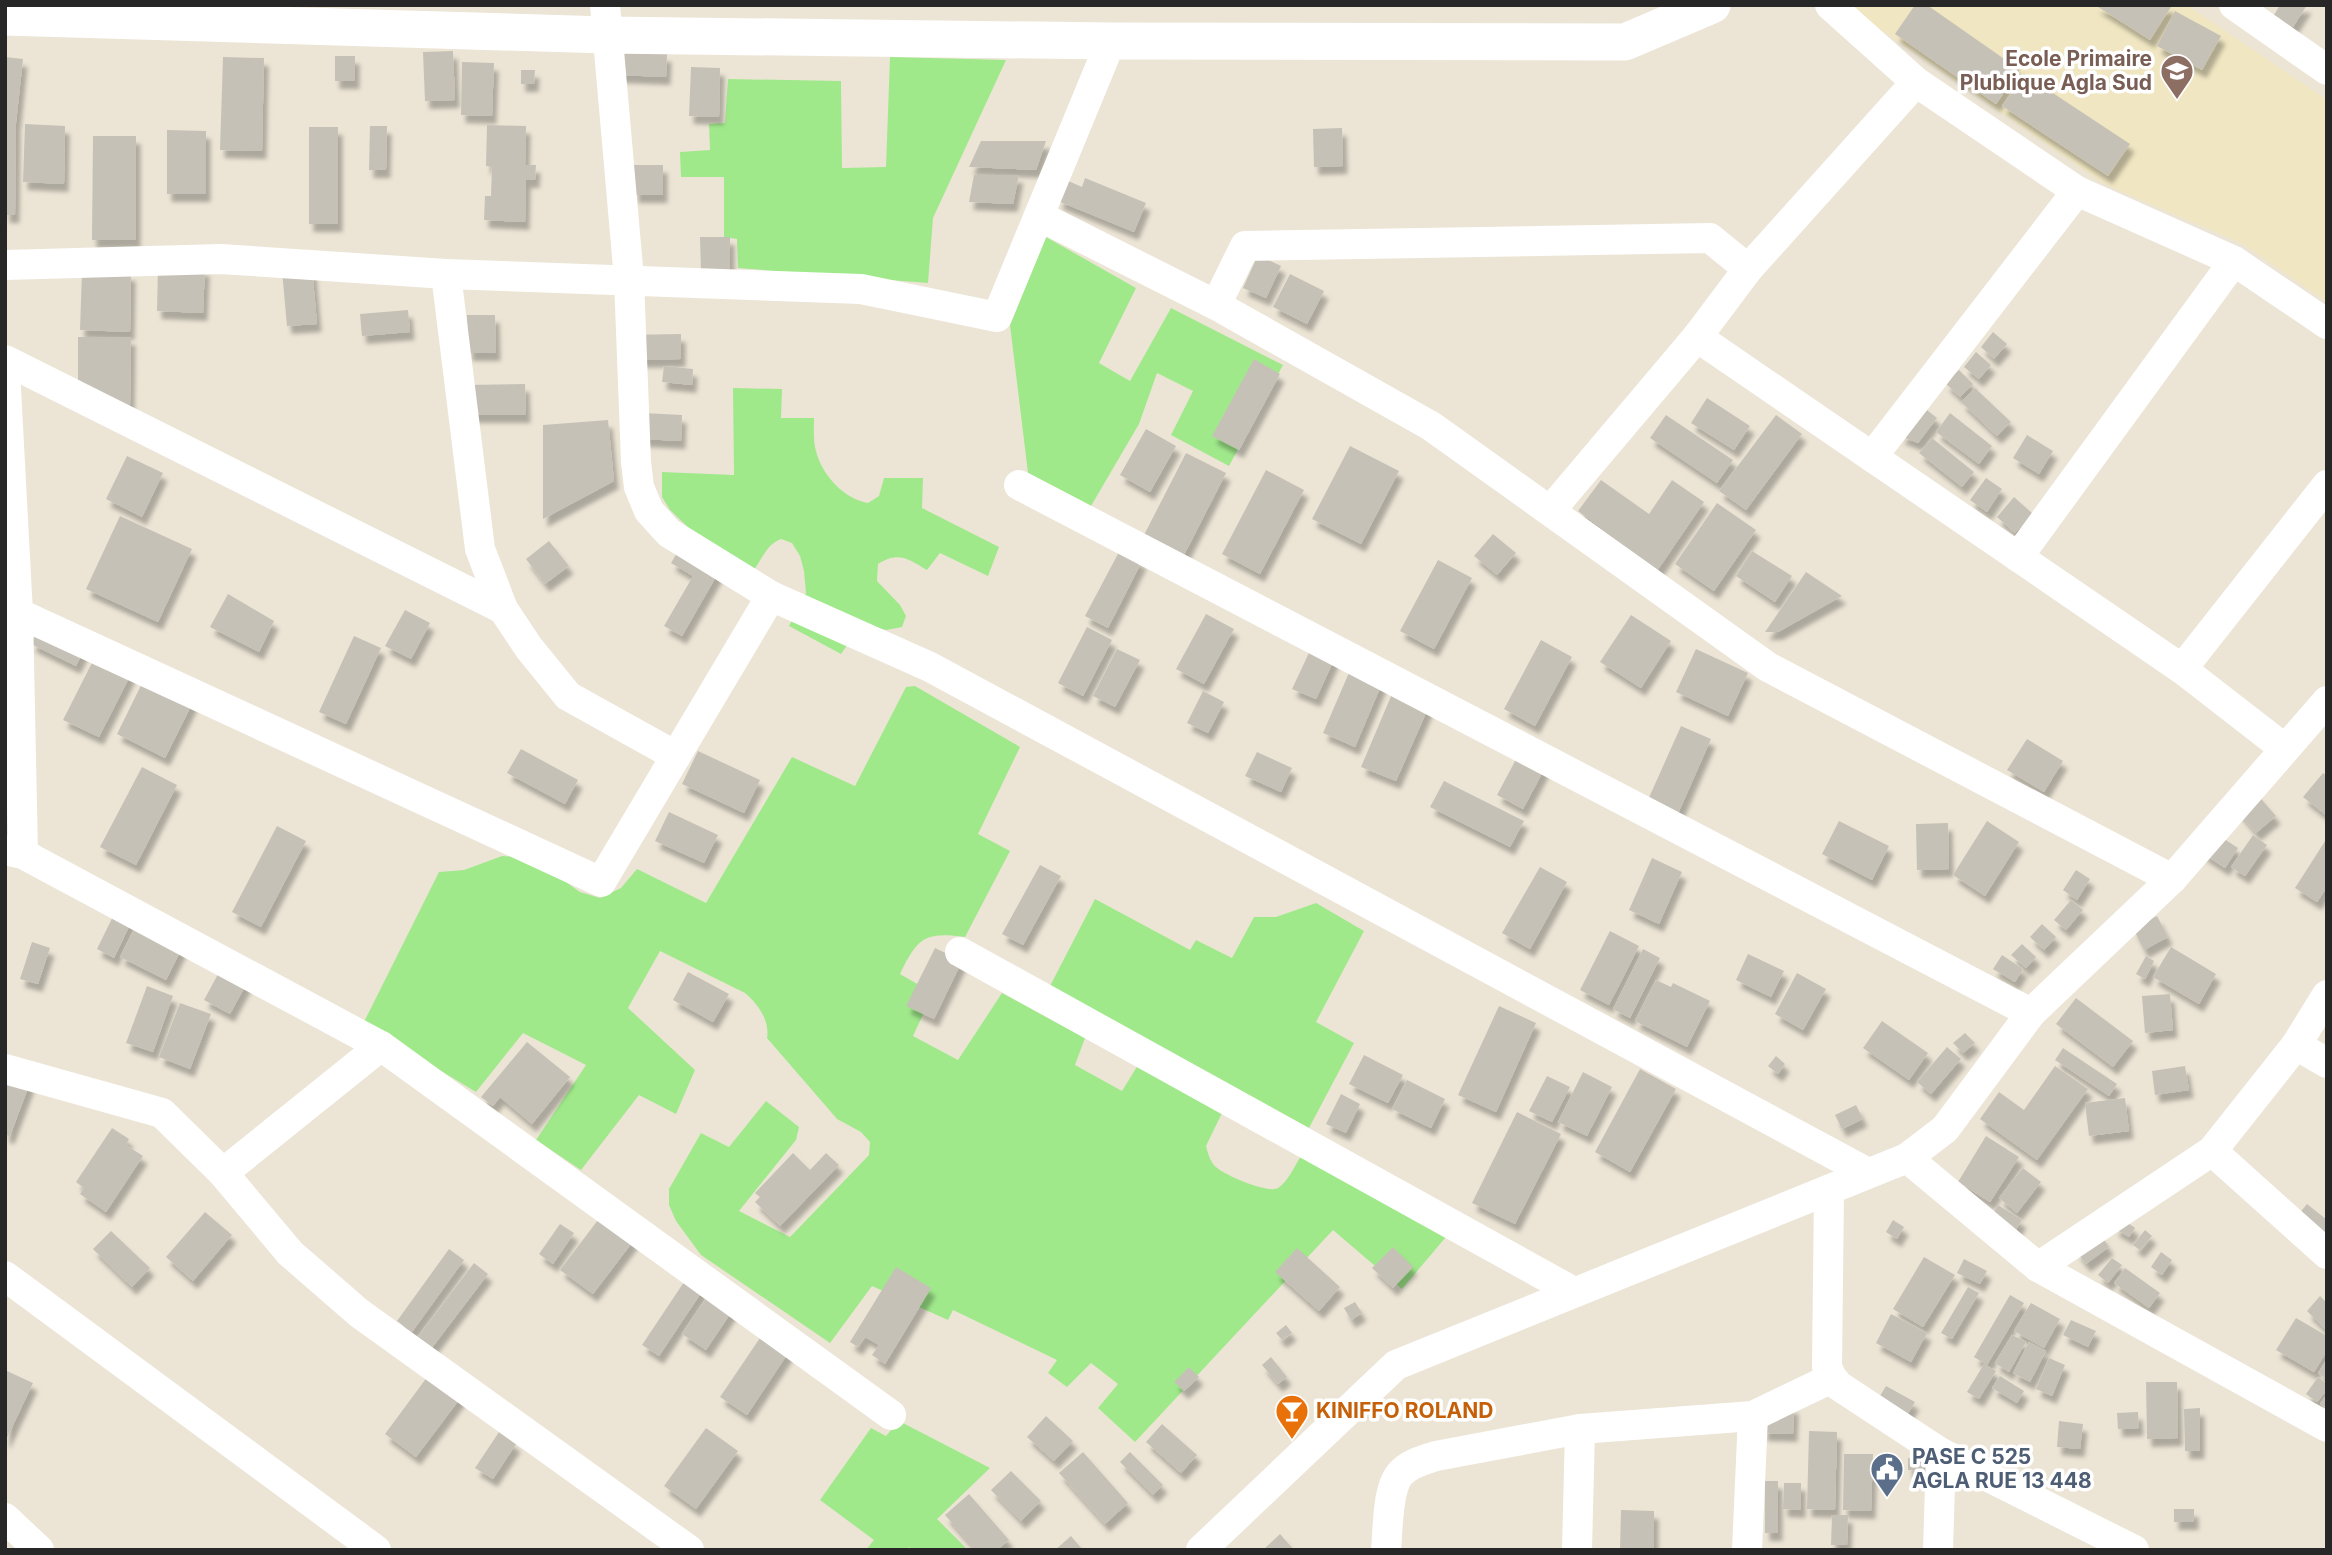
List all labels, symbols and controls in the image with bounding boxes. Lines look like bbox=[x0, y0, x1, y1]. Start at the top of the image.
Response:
place label: Ecole Primaire Plublique Agla Sud bbox=[1960, 46, 2152, 95]
school or university icon: Ecole Primaire Plublique Agla Sud bbox=[2158, 52, 2196, 101]
bar icon: KINIFFO ROLAND bbox=[1273, 1392, 1311, 1441]
place label: KINIFFO ROLAND bbox=[1316, 1398, 1493, 1423]
place label: PASE C 525 AGLA RUE 13 448 bbox=[1912, 1444, 2092, 1493]
public building icon: PASE C 525 AGLA RUE 13 448 bbox=[1868, 1450, 1906, 1499]

